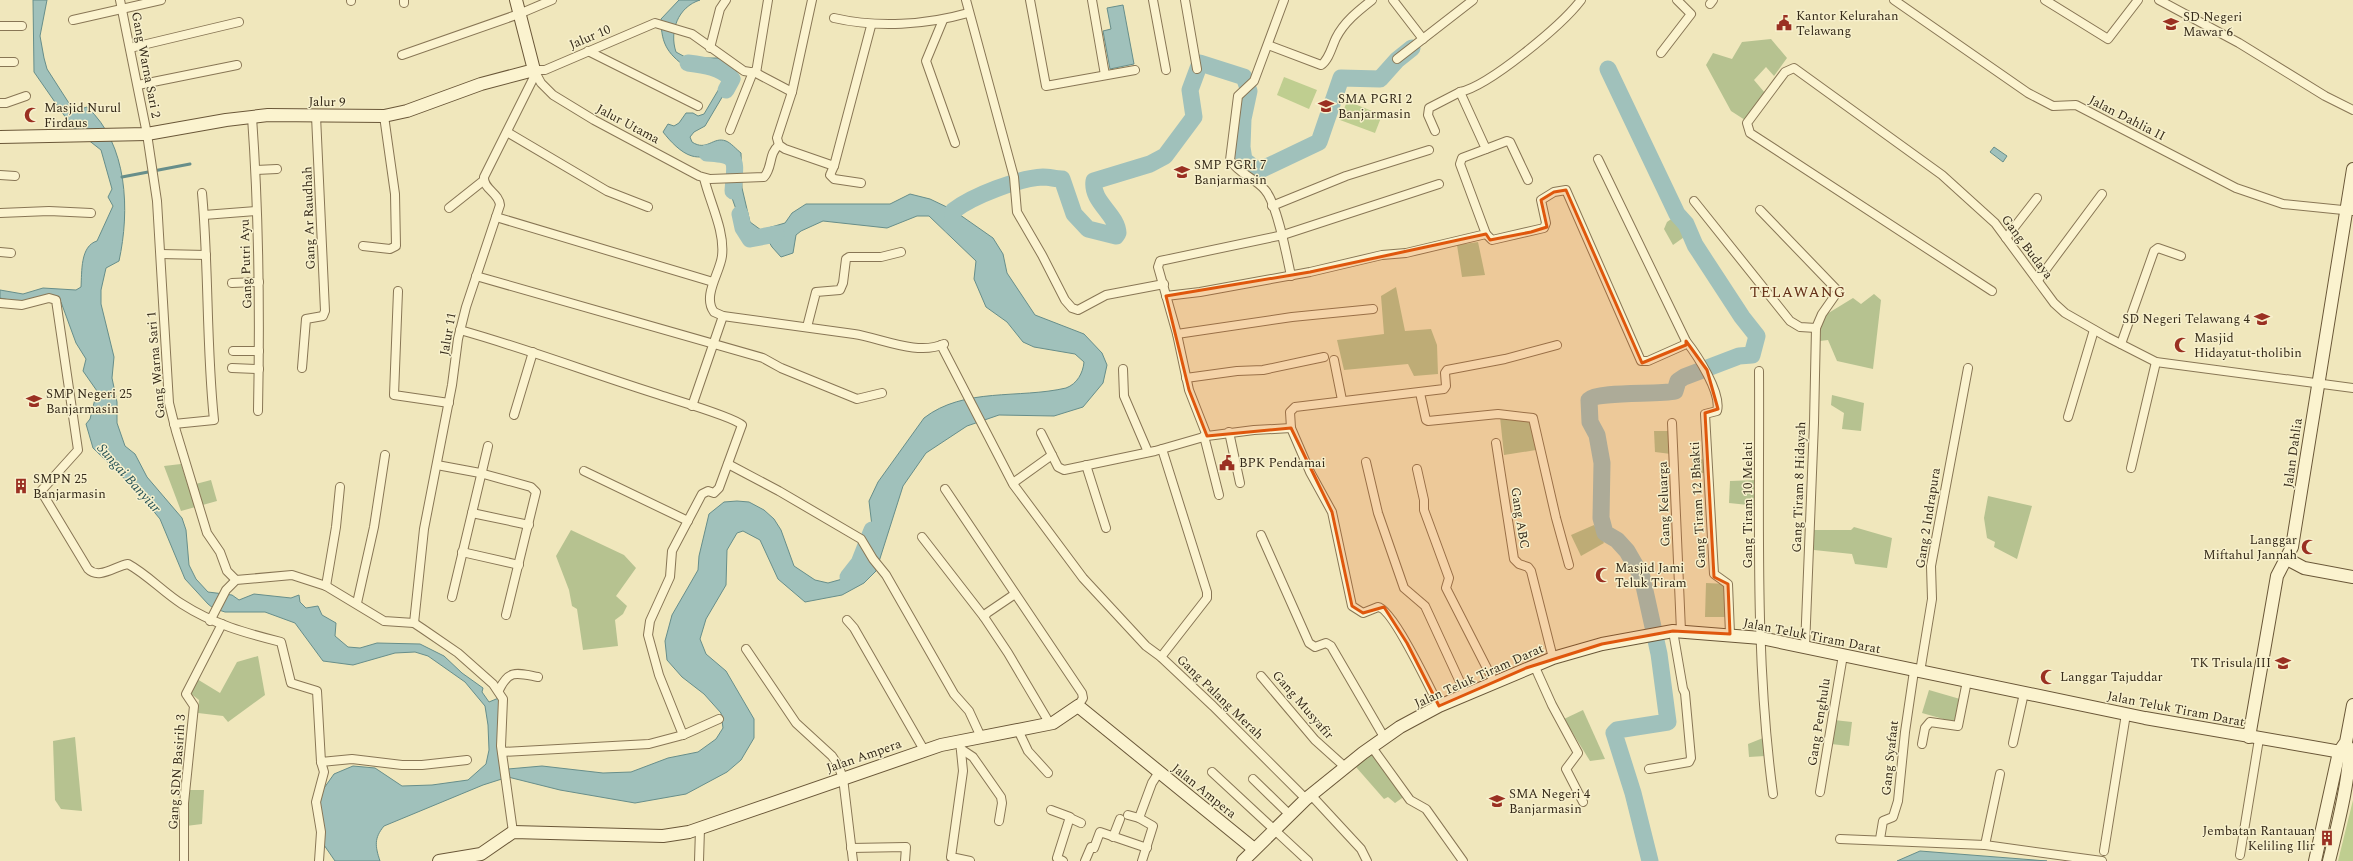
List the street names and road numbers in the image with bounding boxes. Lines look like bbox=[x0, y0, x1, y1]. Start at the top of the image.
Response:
street label: Gang Warna Sari 2 bbox=[126, 10, 166, 120]
street label: Jalur 10 bbox=[566, 19, 614, 55]
street label: Jalan Dahlia II bbox=[2085, 90, 2169, 146]
street label: Jalur 9 bbox=[308, 92, 346, 112]
street label: Jalur Utama bbox=[593, 99, 664, 149]
street label: Gang Ar Raudhah bbox=[297, 166, 321, 270]
street label: Gang Budaya bbox=[1996, 211, 2058, 284]
street label: Gang Putri Ayu bbox=[234, 219, 258, 309]
street label: Gang Warna Sari 1 bbox=[141, 310, 171, 420]
street label: Jalur 11 bbox=[434, 311, 462, 357]
street label: Jalan Dahlia bbox=[2278, 416, 2308, 489]
street label: Gang Tiram 8 Hidayah bbox=[1787, 421, 1811, 553]
street label: Gang Tiram 12 Bhakti bbox=[1685, 441, 1711, 569]
street label: Gang Tiram 10 Melati bbox=[1738, 442, 1758, 568]
street label: Gang Keluarga bbox=[1652, 460, 1675, 547]
street label: Gang 2 Indrapura bbox=[1910, 466, 1946, 570]
street label: Gang ABC bbox=[1505, 486, 1535, 550]
street label: Jalan Teluk Tiram Darat bbox=[1742, 613, 1883, 659]
street label: Jalan Teluk Tiram Darat bbox=[1411, 638, 1547, 714]
street label: Gang Palang Merah bbox=[1172, 650, 1268, 744]
street label: Gang Musyafir bbox=[1267, 666, 1339, 744]
street label: Gang Penghulu bbox=[1802, 676, 1836, 768]
street label: Jalan Teluk Tiram Darat bbox=[2106, 686, 2247, 732]
street label: Gang SDN Basirih 3 bbox=[163, 713, 191, 831]
street label: Gang Syafaat bbox=[1876, 719, 1904, 797]
street label: Jalan Ampera bbox=[824, 734, 905, 778]
street label: Jalan Ampera bbox=[1167, 759, 1241, 824]

